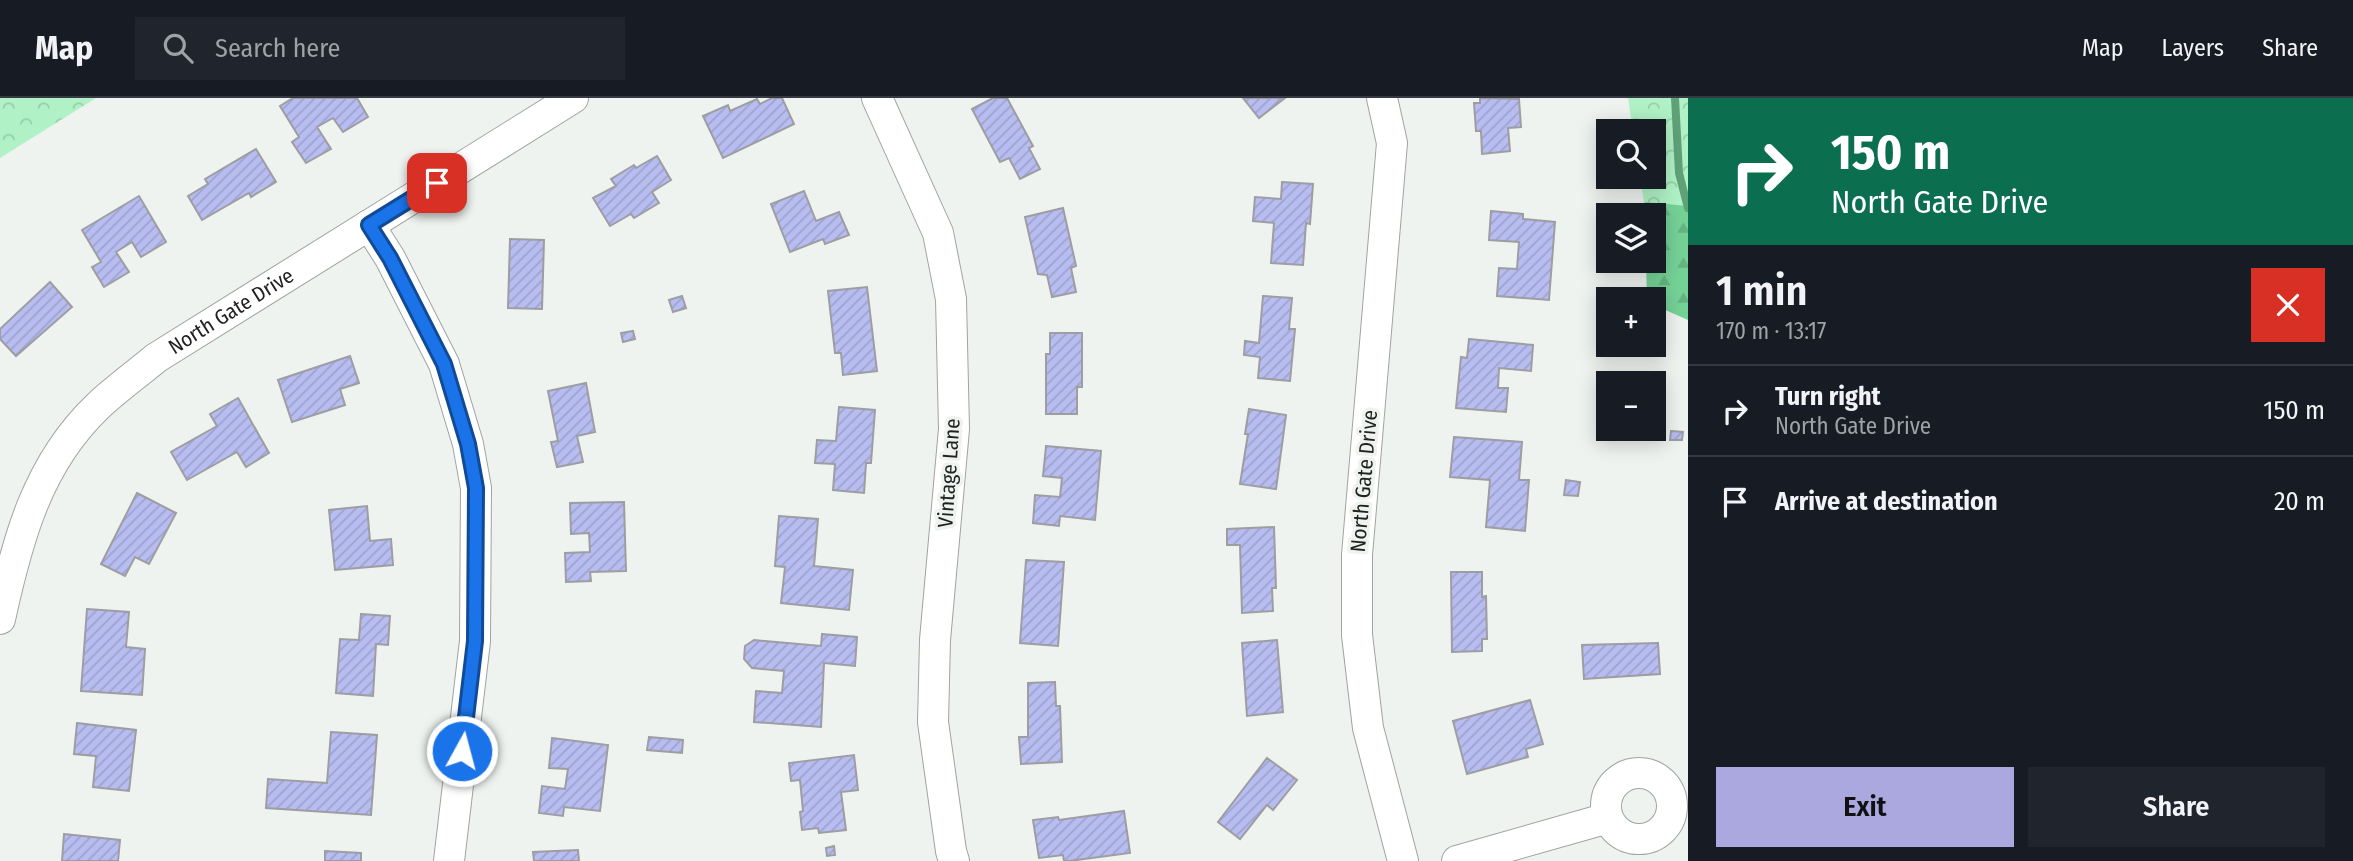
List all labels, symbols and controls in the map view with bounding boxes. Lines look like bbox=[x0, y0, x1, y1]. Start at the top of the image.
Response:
search box bbox=[135, 17, 625, 80]
text: Map bbox=[35, 28, 93, 68]
icon: search bbox=[159, 29, 197, 67]
text: Search here bbox=[215, 33, 340, 64]
text: Map bbox=[2082, 34, 2124, 62]
text: Layers bbox=[2162, 34, 2224, 62]
text: Share bbox=[2262, 34, 2318, 62]
map controls bbox=[1596, 119, 1666, 441]
button: search bbox=[1596, 119, 1666, 189]
text: 150 m bbox=[1831, 123, 1950, 182]
icon: right bbox=[1716, 126, 1807, 217]
pin bbox=[407, 153, 467, 213]
icon: arrive bbox=[418, 164, 456, 202]
text: North Gate Drive bbox=[1831, 183, 2048, 221]
button: layers bbox=[1596, 203, 1666, 273]
street label: North Gate Drive bbox=[164, 262, 298, 360]
text: 1 min bbox=[1716, 266, 1807, 316]
button: close bbox=[2251, 268, 2325, 342]
button: + bbox=[1596, 287, 1666, 357]
text: 170 m · 13:17 bbox=[1716, 317, 1826, 345]
button: − bbox=[1596, 371, 1666, 441]
text: Turn right bbox=[1775, 381, 1881, 412]
icon: right bbox=[1716, 392, 1754, 430]
text: 150 m bbox=[2263, 395, 2325, 426]
street label: North Gate Drive bbox=[1345, 409, 1383, 553]
text: North Gate Drive bbox=[1775, 412, 1931, 440]
street label: Vintage Lane bbox=[932, 417, 966, 529]
icon: arrive bbox=[1716, 483, 1754, 521]
text: Arrive at destination bbox=[1775, 486, 1998, 517]
text: 20 m bbox=[2274, 486, 2325, 517]
position arrow bbox=[425, 714, 499, 788]
button: Exit bbox=[1716, 767, 2014, 847]
button: Share bbox=[2028, 767, 2325, 847]

